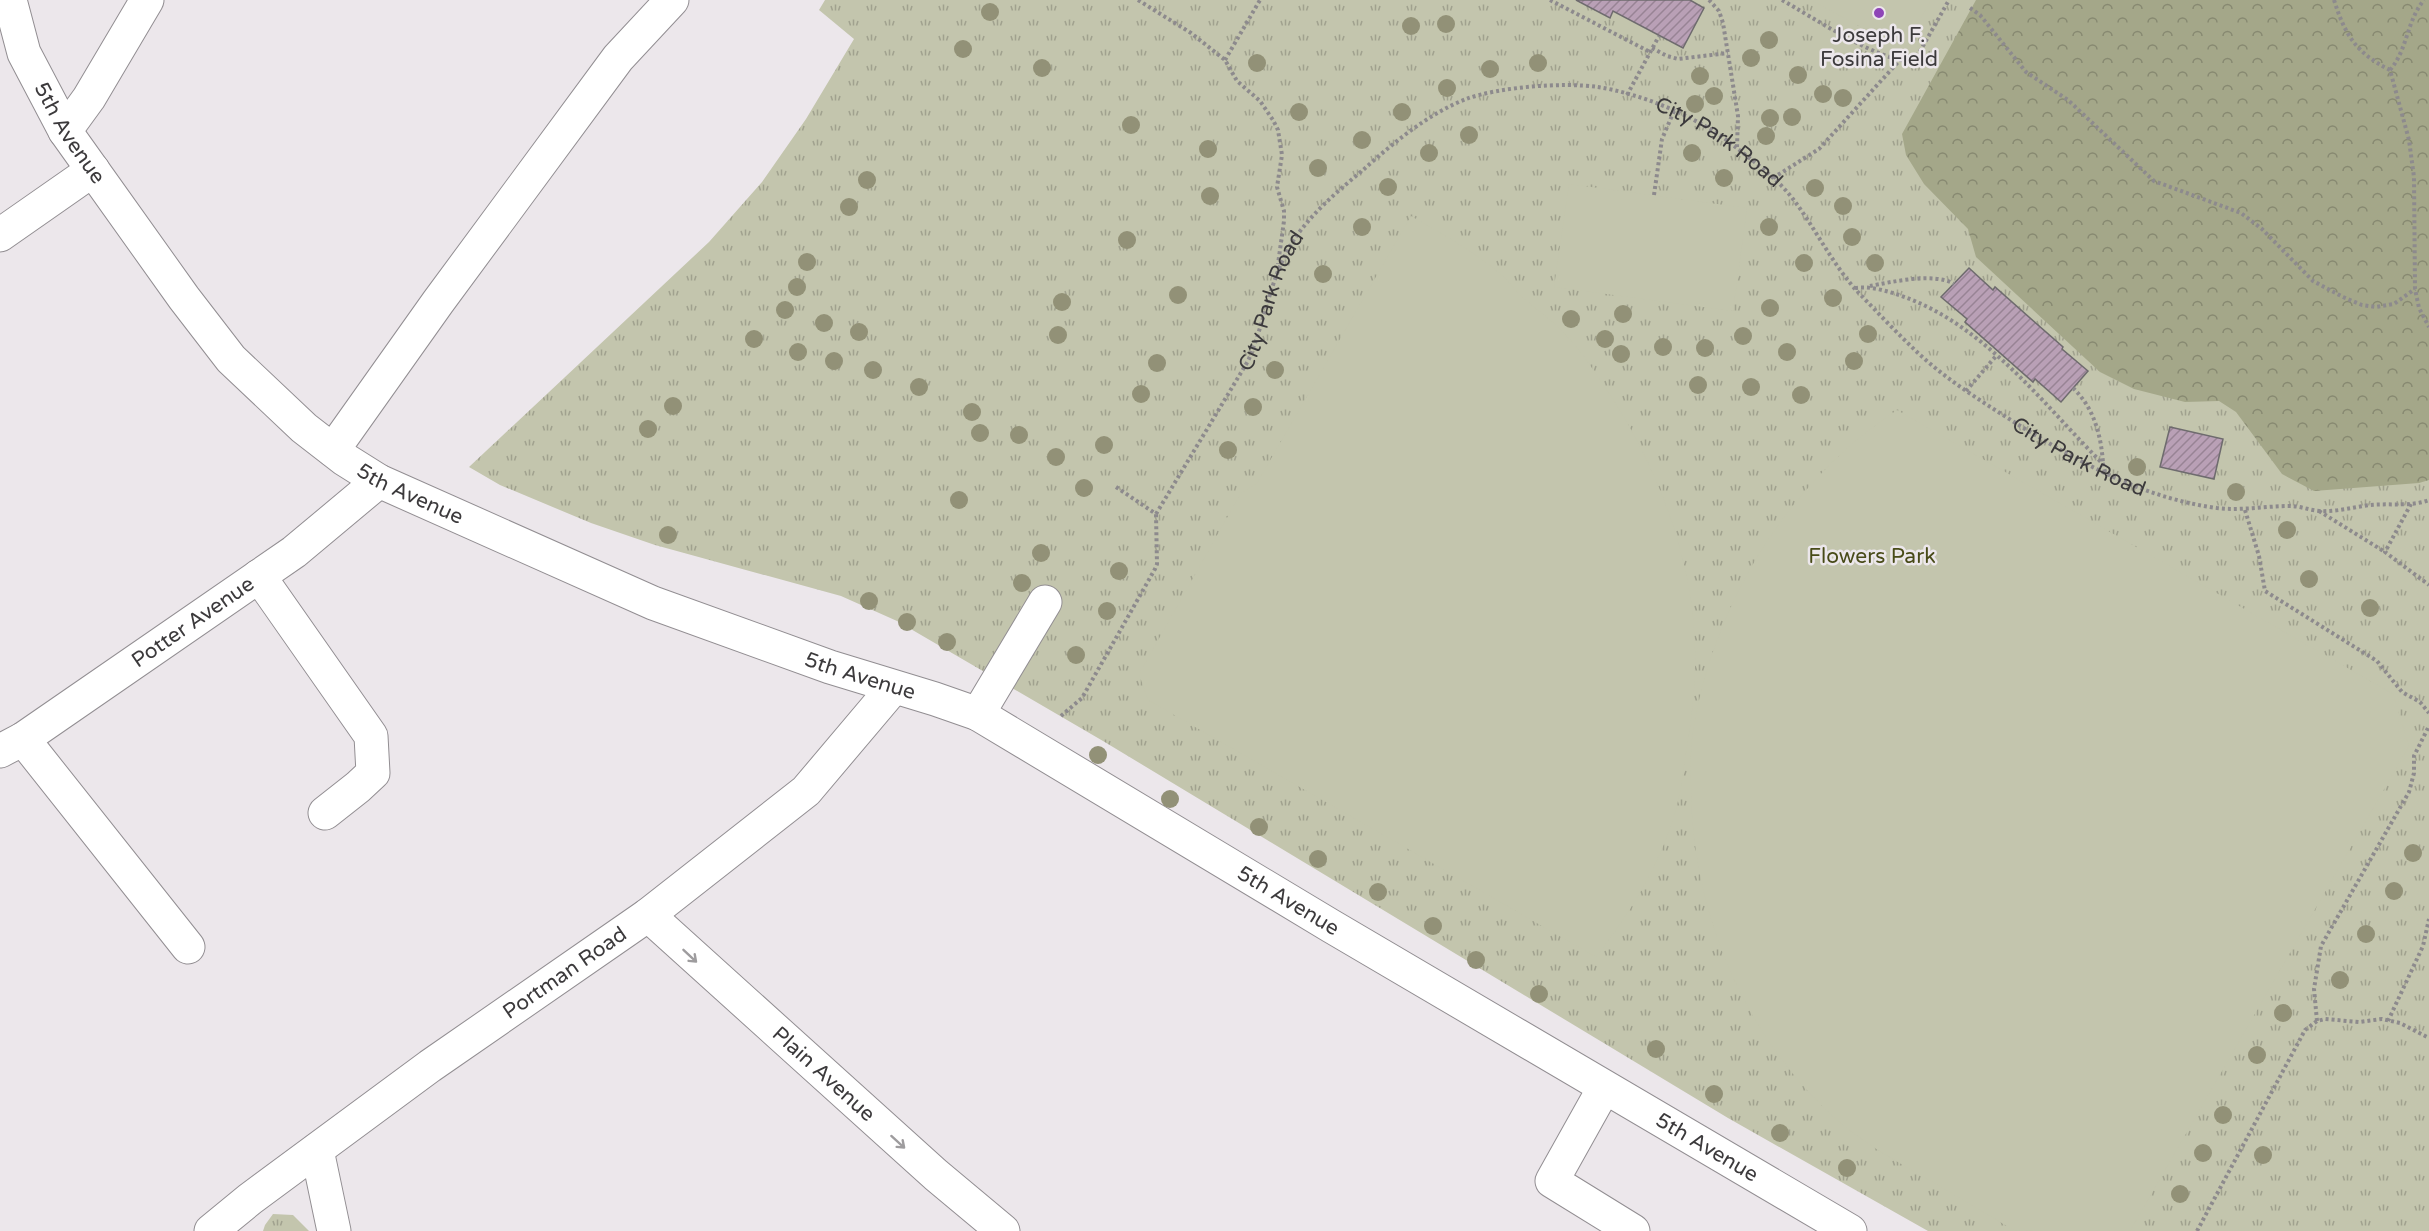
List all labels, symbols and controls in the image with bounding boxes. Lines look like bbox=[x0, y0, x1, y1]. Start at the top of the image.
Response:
marker: Joseph F. Fosina Field bbox=[1872, 6, 1886, 20]
place label: Joseph F. Fosina Field bbox=[1820, 23, 1938, 72]
street label: 5th Avenue bbox=[29, 78, 111, 188]
street label: City Park Road bbox=[1652, 92, 1788, 193]
street label: City Park Road bbox=[1232, 226, 1309, 375]
street label: City Park Road bbox=[2008, 411, 2149, 502]
street label: 5th Avenue bbox=[352, 458, 467, 529]
park label: Flowers Park bbox=[1808, 544, 1936, 569]
street label: Potter Avenue bbox=[127, 571, 259, 673]
street label: 5th Avenue bbox=[801, 646, 919, 705]
street label: 5th Avenue bbox=[1233, 860, 1344, 941]
street label: Portman Road bbox=[498, 921, 631, 1024]
one-way arrow bbox=[682, 949, 697, 963]
street label: Plain Avenue bbox=[767, 1021, 881, 1127]
street label: 5th Avenue bbox=[1651, 1107, 1763, 1187]
one-way arrow bbox=[890, 1135, 905, 1149]

